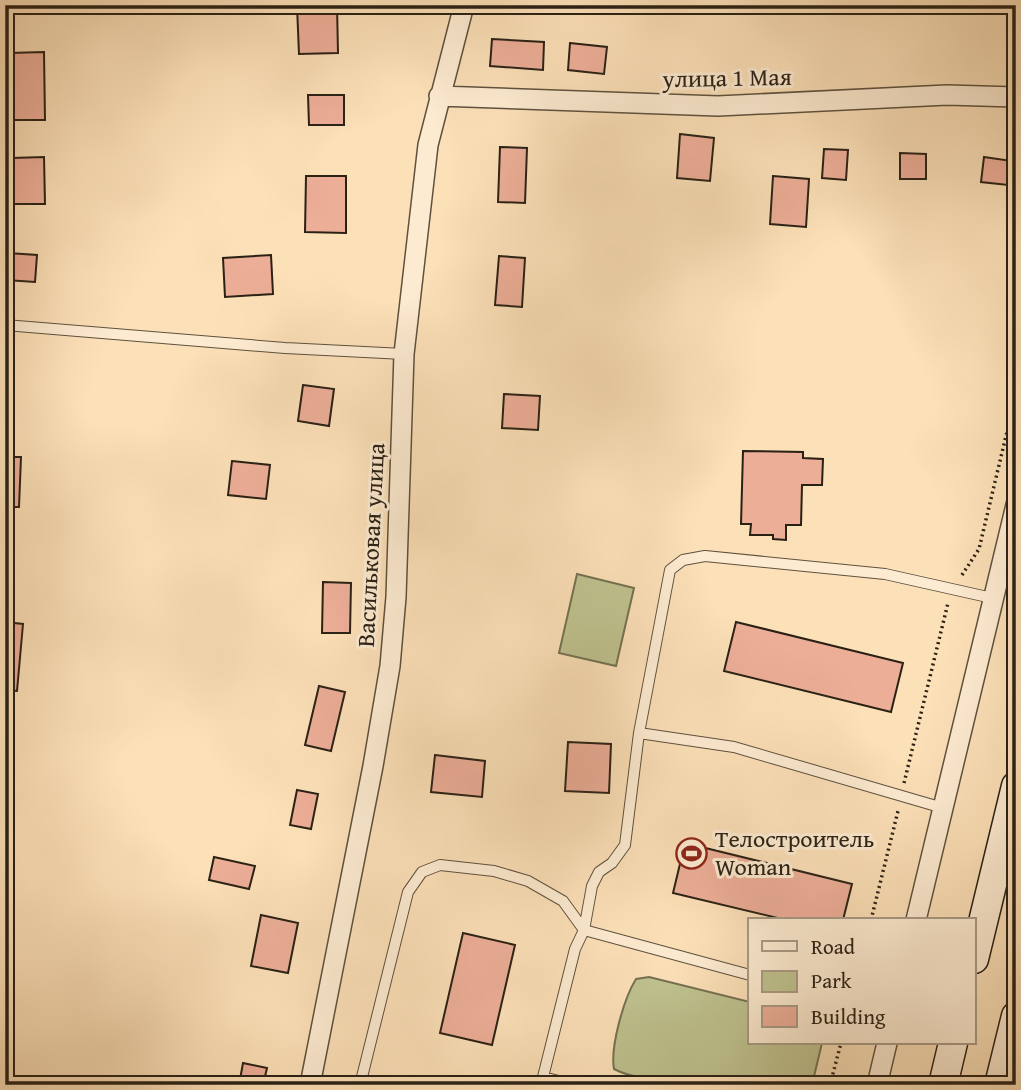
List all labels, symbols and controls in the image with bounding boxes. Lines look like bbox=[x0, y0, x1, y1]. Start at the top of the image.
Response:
street label: улица 1 Мая bbox=[661, 59, 792, 96]
street label: Васильковая улица bbox=[348, 441, 393, 648]
place label: Телостроитель Woman bbox=[715, 821, 874, 884]
sports icon: Телостроитель Woman bbox=[675, 836, 709, 870]
legend bbox=[748, 918, 976, 1044]
text: Road bbox=[811, 931, 856, 962]
text: Park bbox=[811, 965, 852, 996]
text: Building bbox=[811, 1001, 886, 1032]

